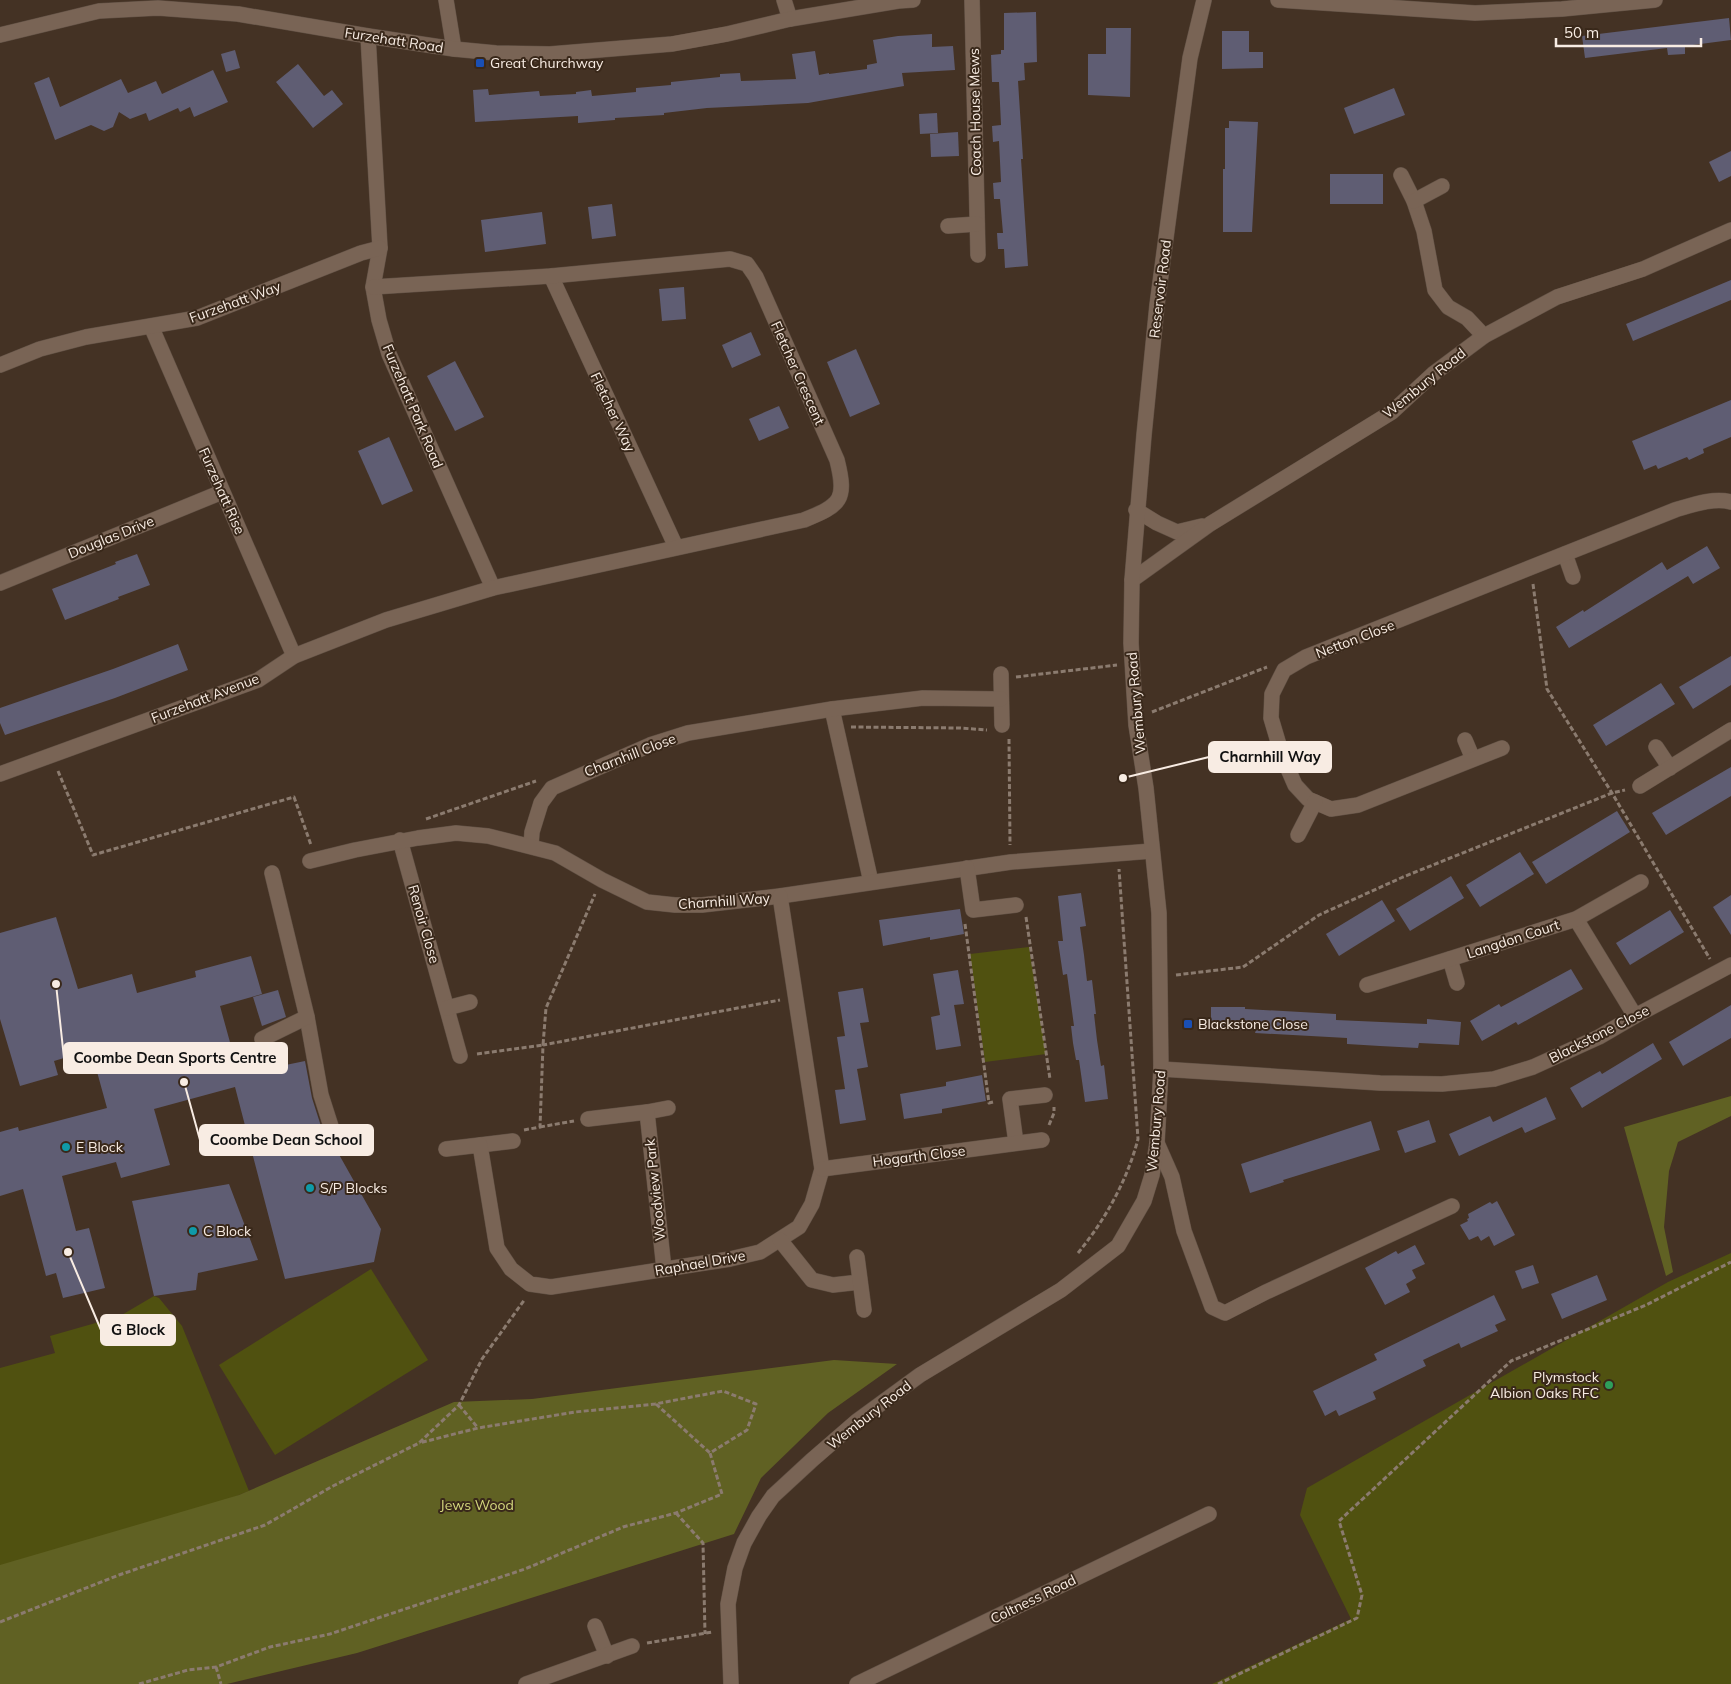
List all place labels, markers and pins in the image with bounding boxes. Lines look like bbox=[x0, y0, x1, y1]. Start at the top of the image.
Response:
place label: Great Churchway bbox=[490, 54, 604, 72]
marker: Great Churchway bbox=[474, 57, 486, 69]
callout: Charnhill Way bbox=[1209, 742, 1331, 772]
place label: Blackstone Close bbox=[1198, 1015, 1308, 1033]
marker: Blackstone Close bbox=[1182, 1018, 1194, 1030]
callout: Coombe Dean Sports Centre bbox=[64, 1043, 287, 1073]
callout: Coombe Dean School bbox=[200, 1125, 373, 1155]
place label: E Block bbox=[76, 1138, 124, 1156]
marker: E Block bbox=[60, 1141, 72, 1153]
place label: S/P Blocks bbox=[320, 1179, 387, 1197]
marker: S/P Blocks bbox=[304, 1182, 316, 1194]
place label: C Block bbox=[203, 1222, 252, 1240]
marker: C Block bbox=[187, 1225, 199, 1237]
callout: G Block bbox=[101, 1315, 175, 1345]
place label: Plymstock Albion Oaks RFC bbox=[1490, 1368, 1600, 1402]
marker: Plymstock Albion Oaks RFC bbox=[1603, 1379, 1615, 1391]

